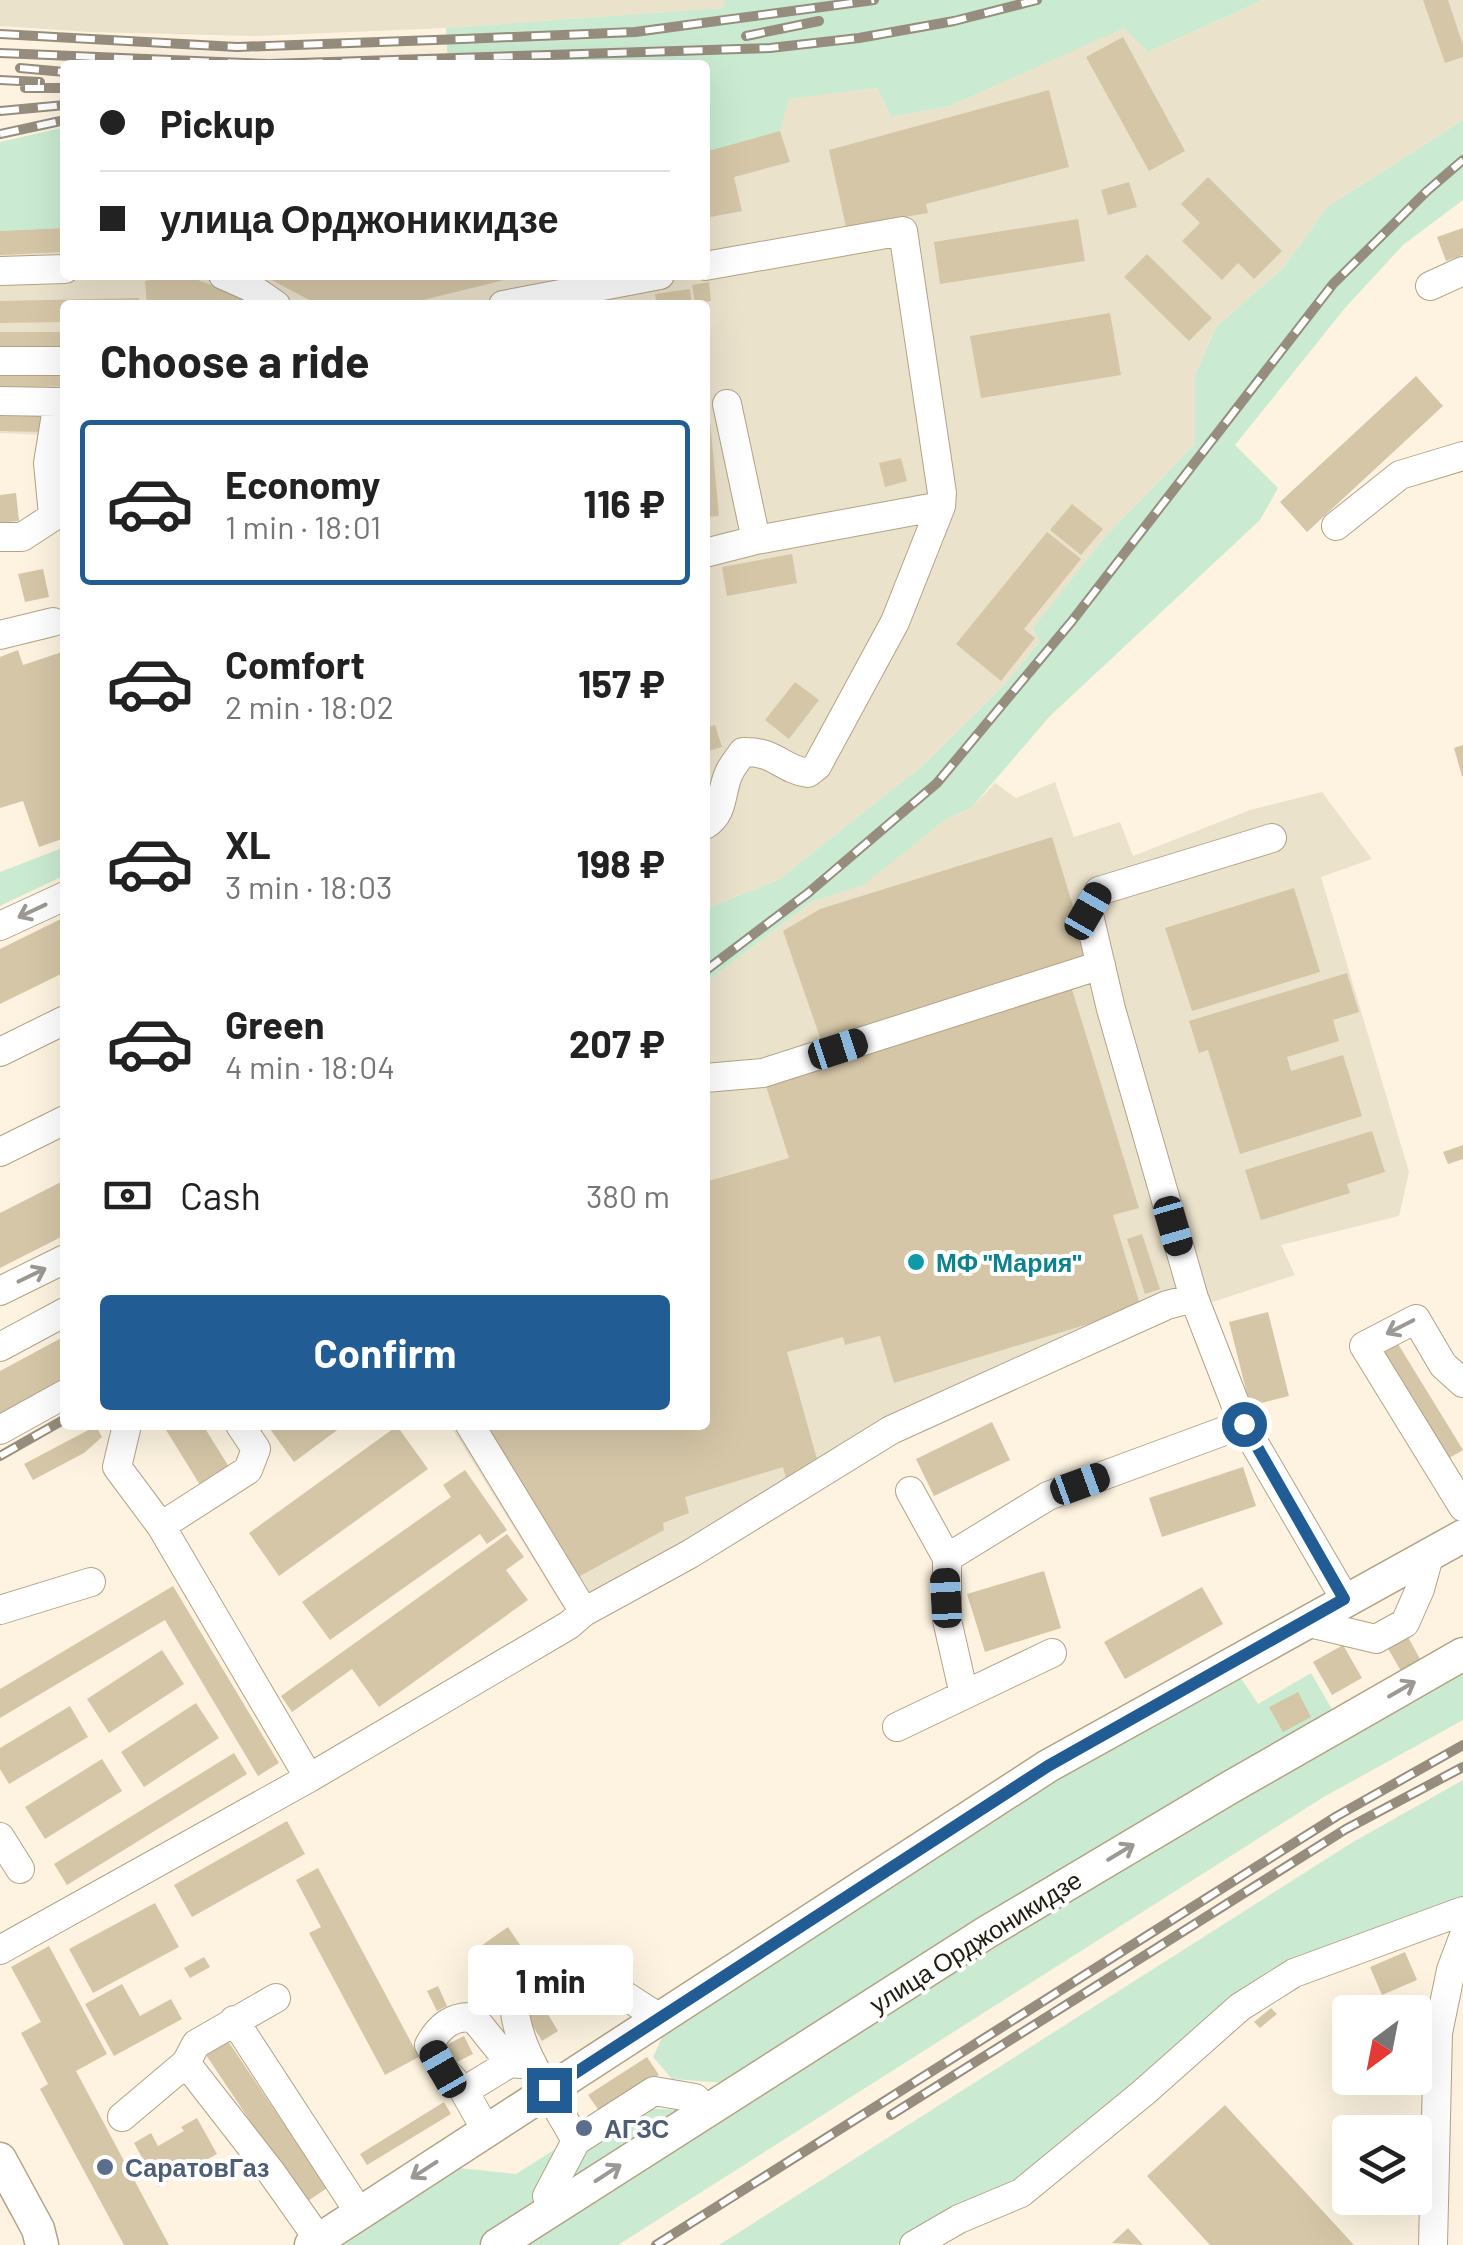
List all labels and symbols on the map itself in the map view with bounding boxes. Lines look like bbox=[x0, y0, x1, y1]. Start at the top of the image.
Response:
car bbox=[1060, 878, 1116, 944]
one-way arrow bbox=[18, 902, 48, 921]
car bbox=[805, 1025, 871, 1073]
car bbox=[1150, 1193, 1196, 1259]
place label: МФ "Мария" bbox=[936, 1247, 1081, 1277]
marker: МФ "Мария" bbox=[905, 1251, 927, 1273]
one-way arrow bbox=[17, 1265, 47, 1284]
one-way arrow bbox=[1386, 1318, 1416, 1337]
route start bbox=[1222, 1402, 1267, 1447]
car bbox=[1047, 1460, 1113, 1508]
car bbox=[929, 1567, 963, 1629]
one-way arrow bbox=[1387, 1679, 1416, 1699]
one-way arrow bbox=[1106, 1842, 1135, 1862]
street label: улица Орджоникидзе bbox=[864, 1864, 1086, 2018]
callout: 1 min bbox=[466, 1945, 632, 2015]
north arrow bbox=[1332, 1995, 1432, 2095]
car bbox=[415, 2036, 471, 2102]
route end bbox=[527, 2068, 572, 2113]
place label: АГЗС bbox=[604, 2113, 669, 2143]
marker: АГЗС bbox=[573, 2117, 595, 2139]
place label: СаратовГаз bbox=[125, 2152, 269, 2182]
marker: СаратовГаз bbox=[94, 2156, 116, 2178]
one-way arrow bbox=[411, 2159, 439, 2180]
one-way arrow bbox=[593, 2163, 622, 2184]

